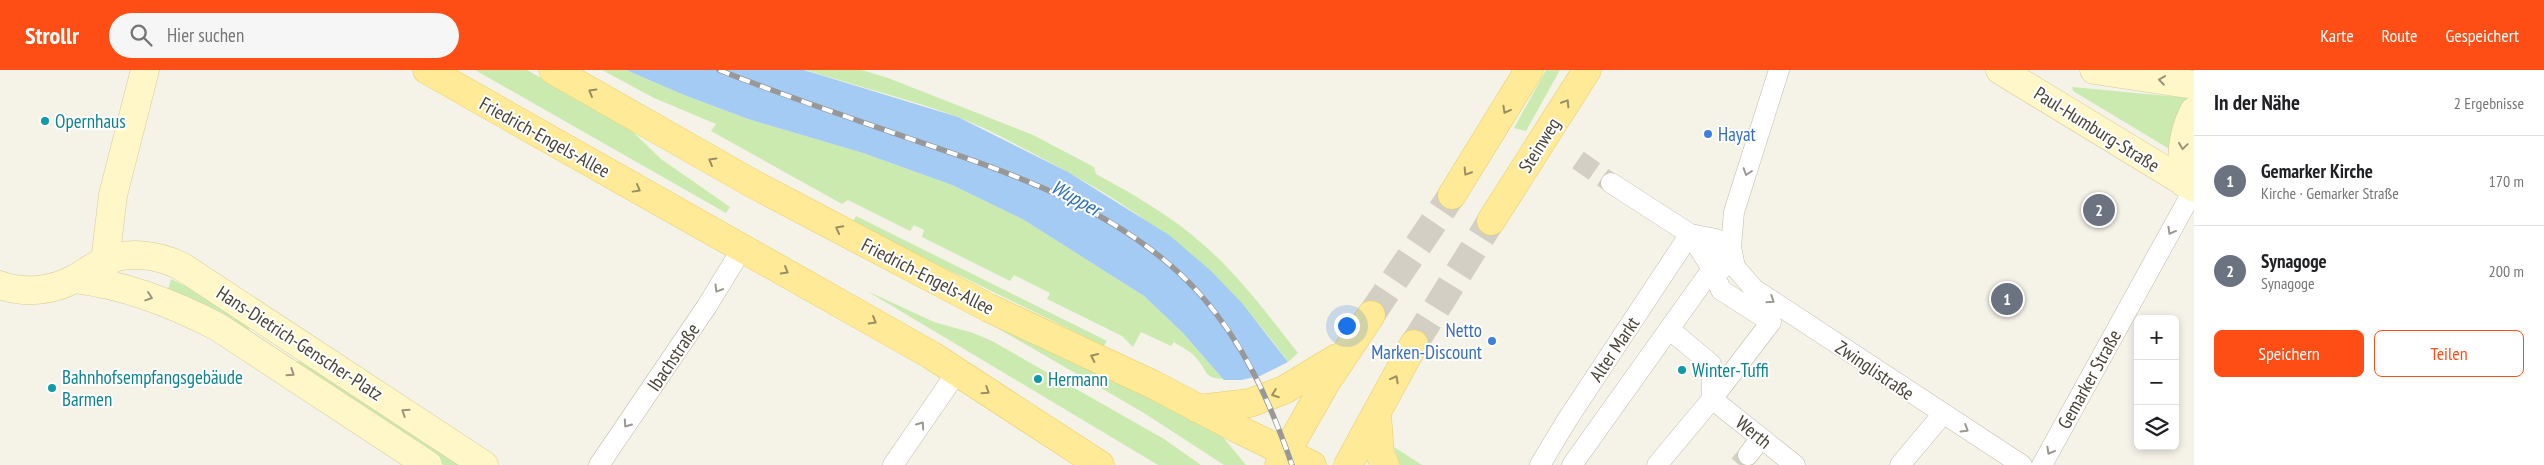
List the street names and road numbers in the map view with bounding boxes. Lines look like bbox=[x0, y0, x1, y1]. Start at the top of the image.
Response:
street label: Paul-Humburg-Straße bbox=[2030, 81, 2164, 177]
street label: Friedrich-Engels-Allee bbox=[476, 91, 615, 183]
street label: Steinweg bbox=[1513, 113, 1565, 177]
street label: Friedrich-Engels-Allee bbox=[858, 232, 998, 320]
street label: Hans-Dietrich-Genscher-Platz bbox=[212, 280, 388, 406]
street label: Alter Markt bbox=[1584, 311, 1645, 386]
street label: Ibachstraße bbox=[642, 318, 705, 396]
street label: Gemarker Straße bbox=[2052, 325, 2126, 433]
street label: Zwinglistraße bbox=[1831, 335, 1919, 405]
street label: Werth bbox=[1731, 410, 1777, 454]

